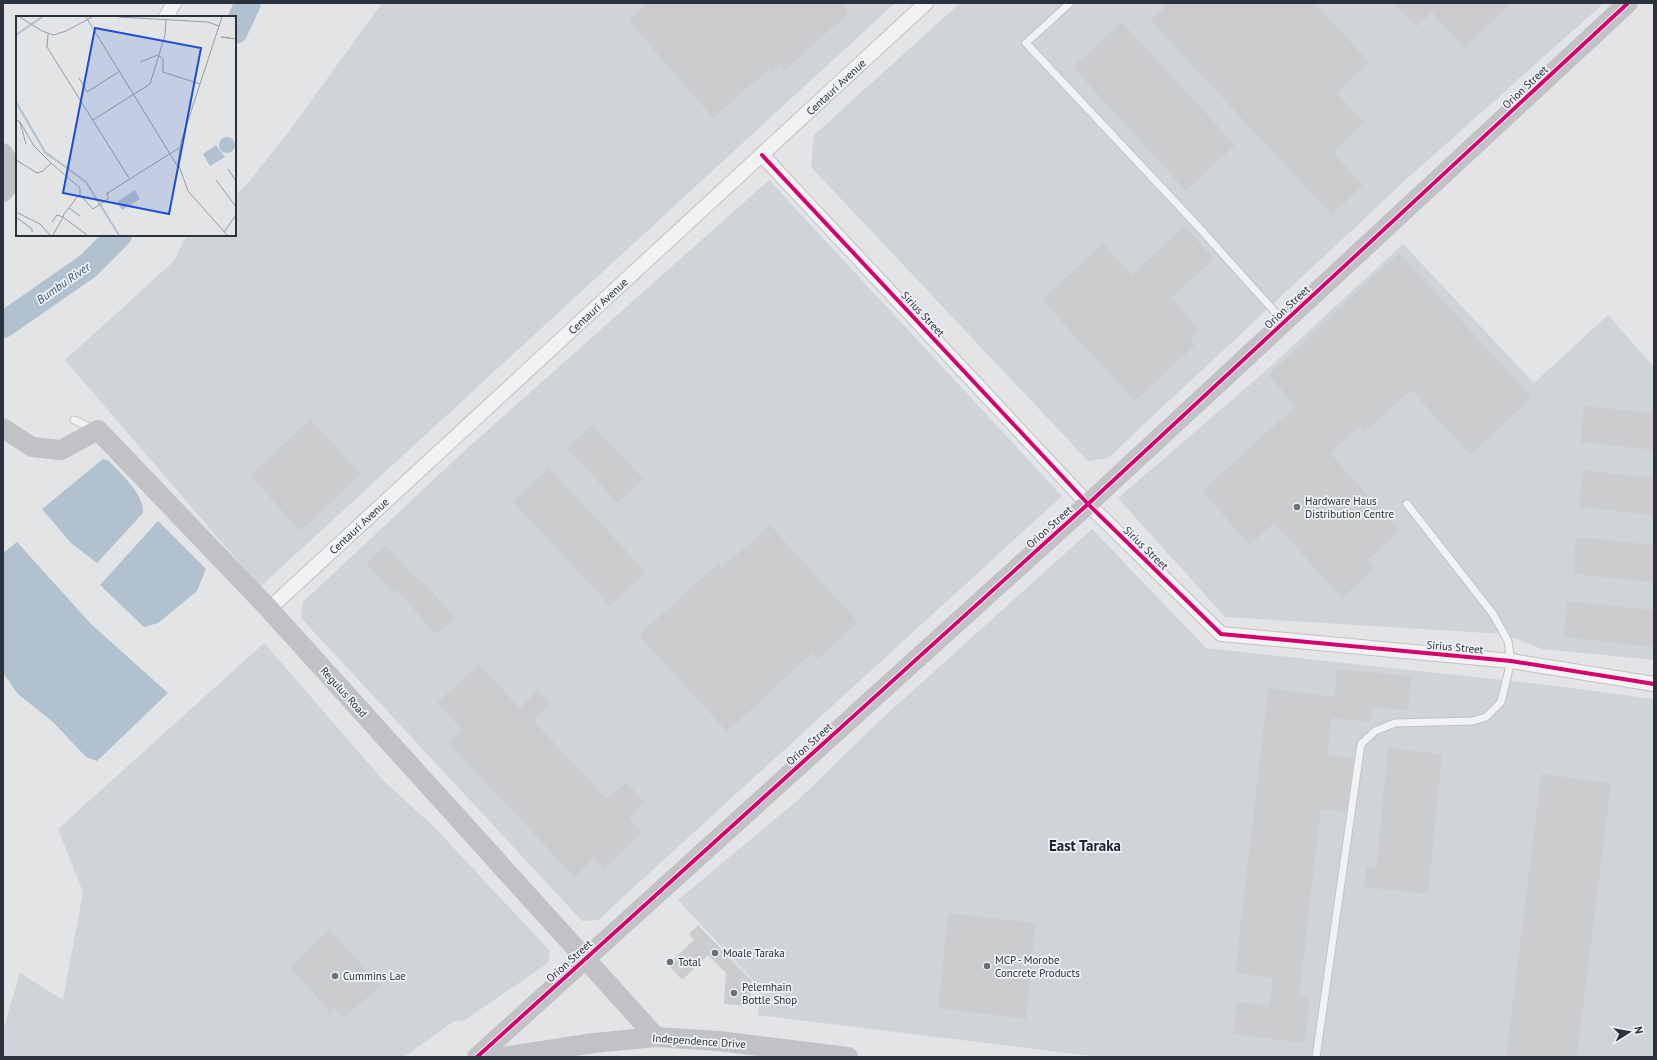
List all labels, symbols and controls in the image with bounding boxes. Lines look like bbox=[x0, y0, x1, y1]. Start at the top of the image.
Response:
inset map bbox=[16, 16, 236, 236]
street label: Centauri Avenue bbox=[803, 56, 869, 118]
street label: Orion Street bbox=[1499, 62, 1551, 112]
water label: Bumbu River bbox=[33, 258, 94, 307]
street label: Centauri Avenue bbox=[565, 275, 631, 337]
street label: Orion Street bbox=[1261, 282, 1313, 332]
street label: Sirius Street bbox=[898, 288, 948, 340]
place label: Hardware Haus Distribution Centre bbox=[1305, 494, 1395, 521]
street label: Centauri Avenue bbox=[326, 495, 392, 557]
street label: Orion Street bbox=[1023, 502, 1075, 551]
marker: Hardware Haus Distribution Centre bbox=[1292, 502, 1302, 512]
street label: Sirius Street bbox=[1121, 523, 1172, 573]
street label: Sirius Street bbox=[1426, 638, 1484, 656]
street label: Regulus Road bbox=[318, 664, 370, 720]
street label: Orion Street bbox=[783, 719, 835, 768]
district label: East Taraka bbox=[1049, 836, 1121, 855]
street label: Orion Street bbox=[543, 936, 595, 985]
place label: Moale Taraka bbox=[723, 946, 785, 960]
marker: Moale Taraka bbox=[710, 948, 720, 958]
place label: MCP - Morobe Concrete Products bbox=[995, 953, 1080, 980]
place label: Total bbox=[678, 955, 702, 969]
marker: Total bbox=[665, 957, 675, 967]
marker: MCP - Morobe Concrete Products bbox=[982, 961, 992, 971]
place label: Cummins Lae bbox=[343, 969, 406, 983]
marker: Cummins Lae bbox=[330, 971, 340, 981]
place label: Pelemhain Bottle Shop bbox=[742, 980, 797, 1007]
marker: Pelemhain Bottle Shop bbox=[729, 988, 739, 998]
north arrow bbox=[1609, 1012, 1649, 1052]
text: N bbox=[1631, 1025, 1646, 1035]
street label: Independence Drive bbox=[652, 1031, 747, 1051]

